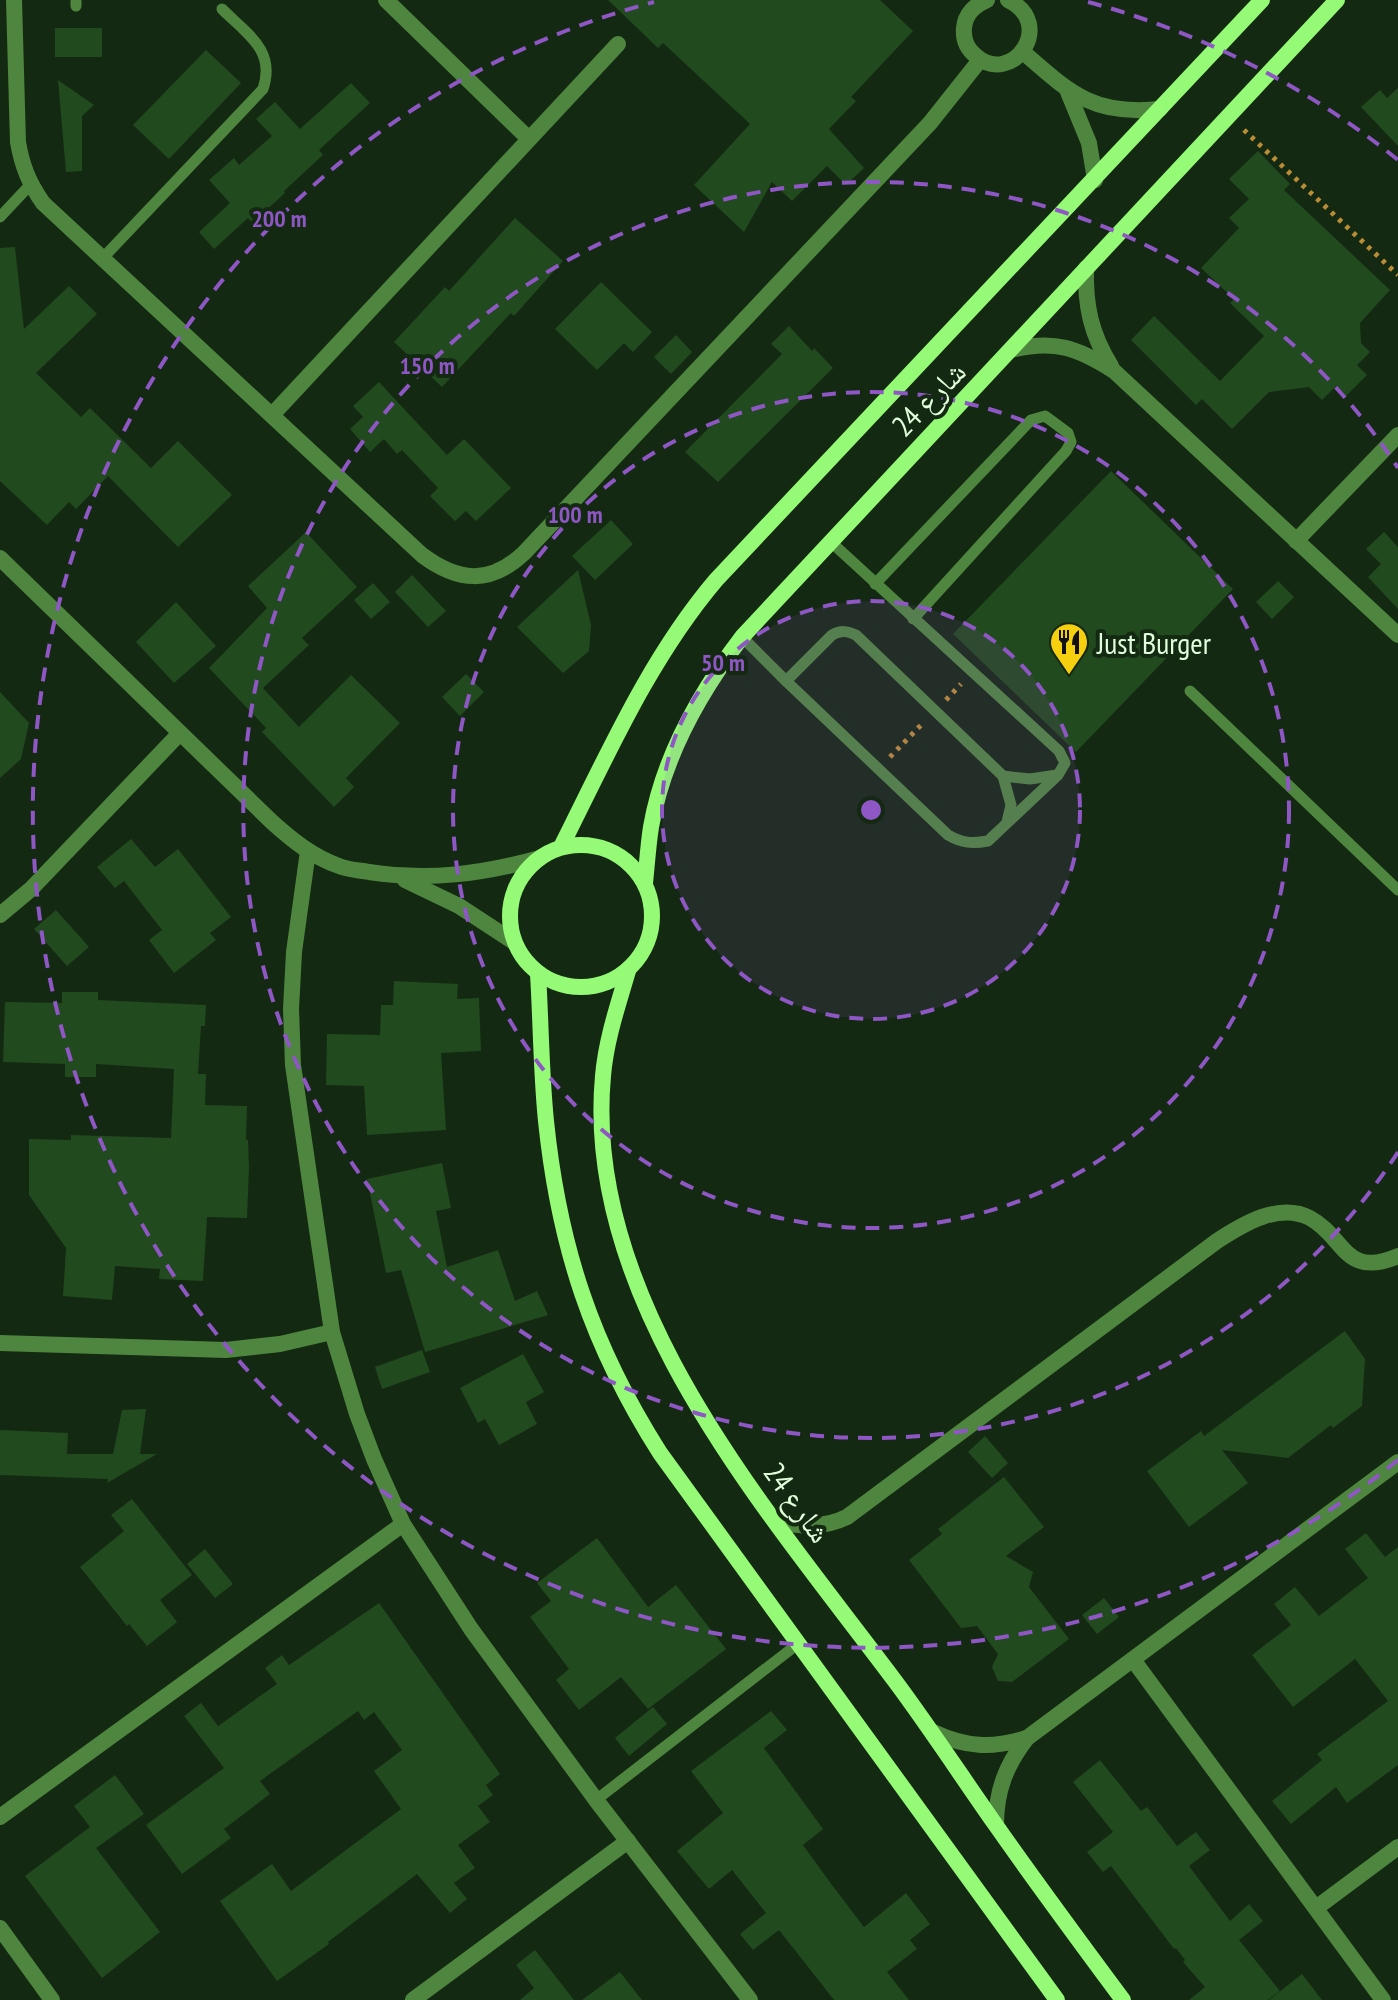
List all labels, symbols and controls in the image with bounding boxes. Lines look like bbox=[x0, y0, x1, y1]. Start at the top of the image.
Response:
text: 200 m bbox=[251, 203, 307, 234]
text: 150 m bbox=[399, 350, 455, 381]
street label: شارع 24 bbox=[883, 352, 974, 445]
text: 100 m bbox=[547, 499, 603, 530]
restaurant icon: Just Burger bbox=[1048, 621, 1090, 676]
place label: Just Burger bbox=[1096, 623, 1212, 662]
text: 50 m bbox=[701, 647, 745, 678]
centre of rings bbox=[857, 796, 885, 824]
street label: شارع 24 bbox=[755, 1454, 840, 1551]

